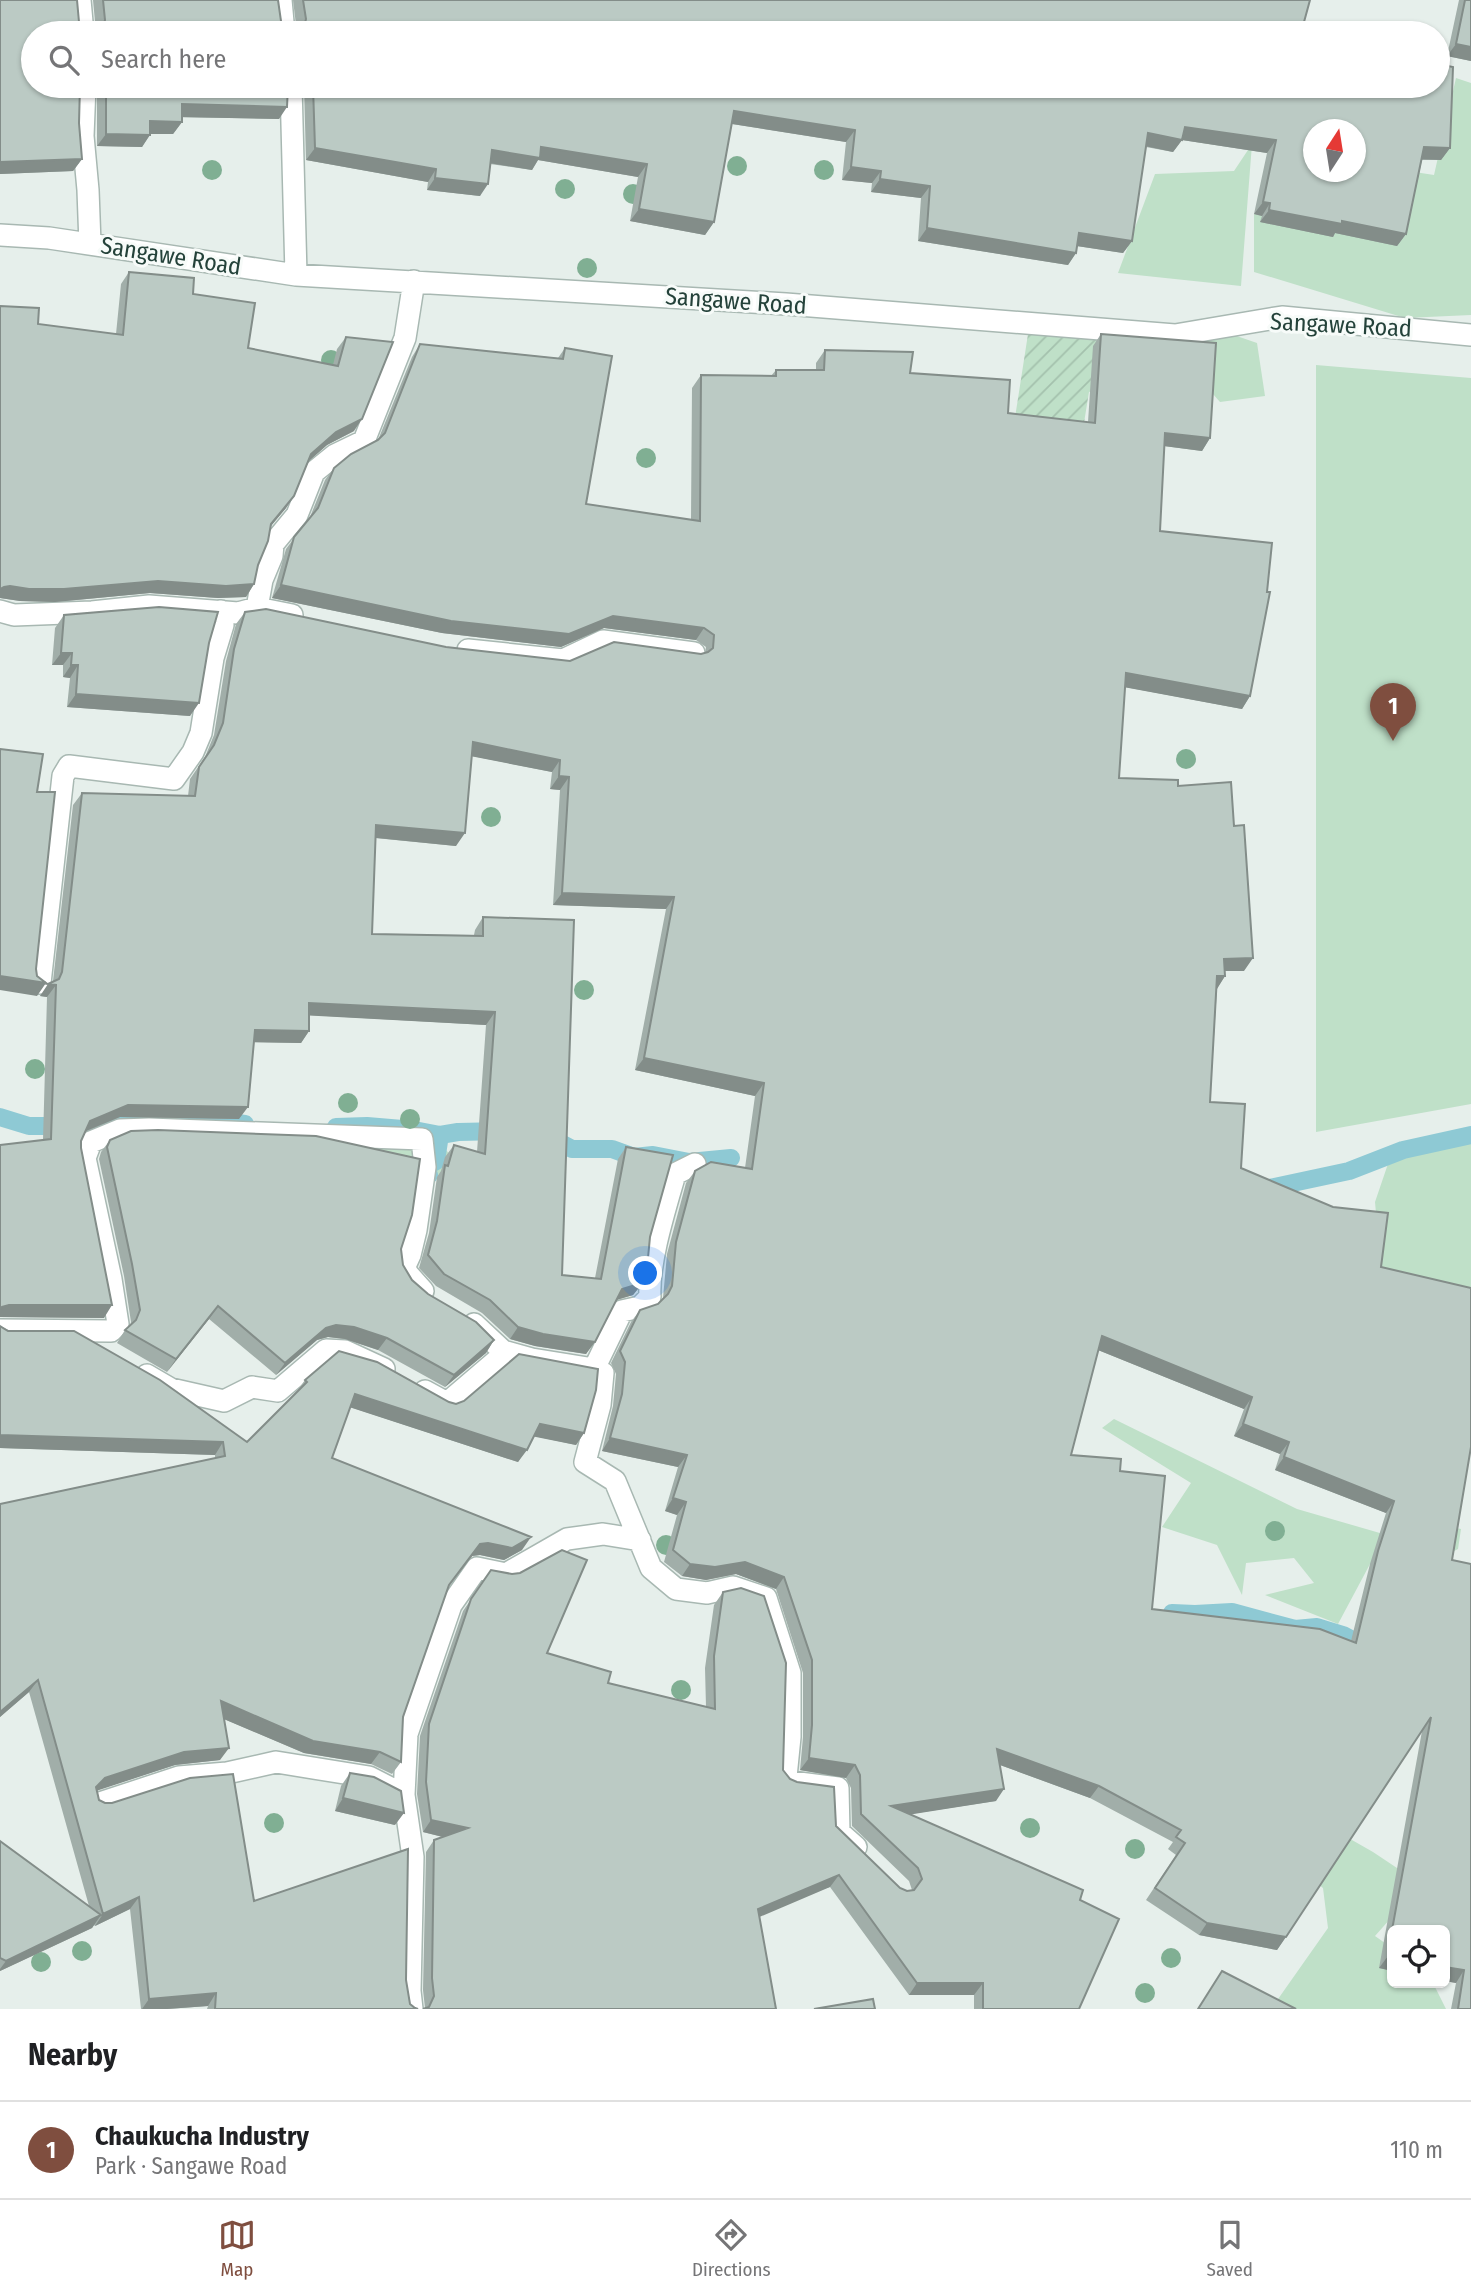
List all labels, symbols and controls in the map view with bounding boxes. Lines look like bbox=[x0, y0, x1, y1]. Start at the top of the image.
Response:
search box bbox=[21, 21, 1450, 98]
icon: search bbox=[45, 41, 83, 79]
text: Search here bbox=[101, 44, 226, 75]
north arrow bbox=[1303, 119, 1366, 182]
street label: Sangawe Road bbox=[99, 231, 243, 281]
street label: Sangawe Road bbox=[664, 282, 808, 320]
street label: Sangawe Road bbox=[1269, 307, 1413, 343]
pin: 1 bbox=[1370, 683, 1416, 741]
your location bbox=[628, 1256, 662, 1290]
map controls bbox=[1387, 1925, 1450, 1988]
button: locate bbox=[1387, 1925, 1450, 1988]
text: Nearby bbox=[28, 2037, 117, 2073]
text: Chaukucha Industry bbox=[95, 2121, 309, 2152]
text: 1 bbox=[46, 2136, 56, 2164]
text: 110 m bbox=[1390, 2136, 1443, 2164]
text: Park · Sangawe Road bbox=[95, 2152, 287, 2180]
tab: Map bbox=[218, 2216, 256, 2281]
tab: Directions bbox=[692, 2216, 771, 2281]
tab: Saved bbox=[1207, 2216, 1253, 2281]

